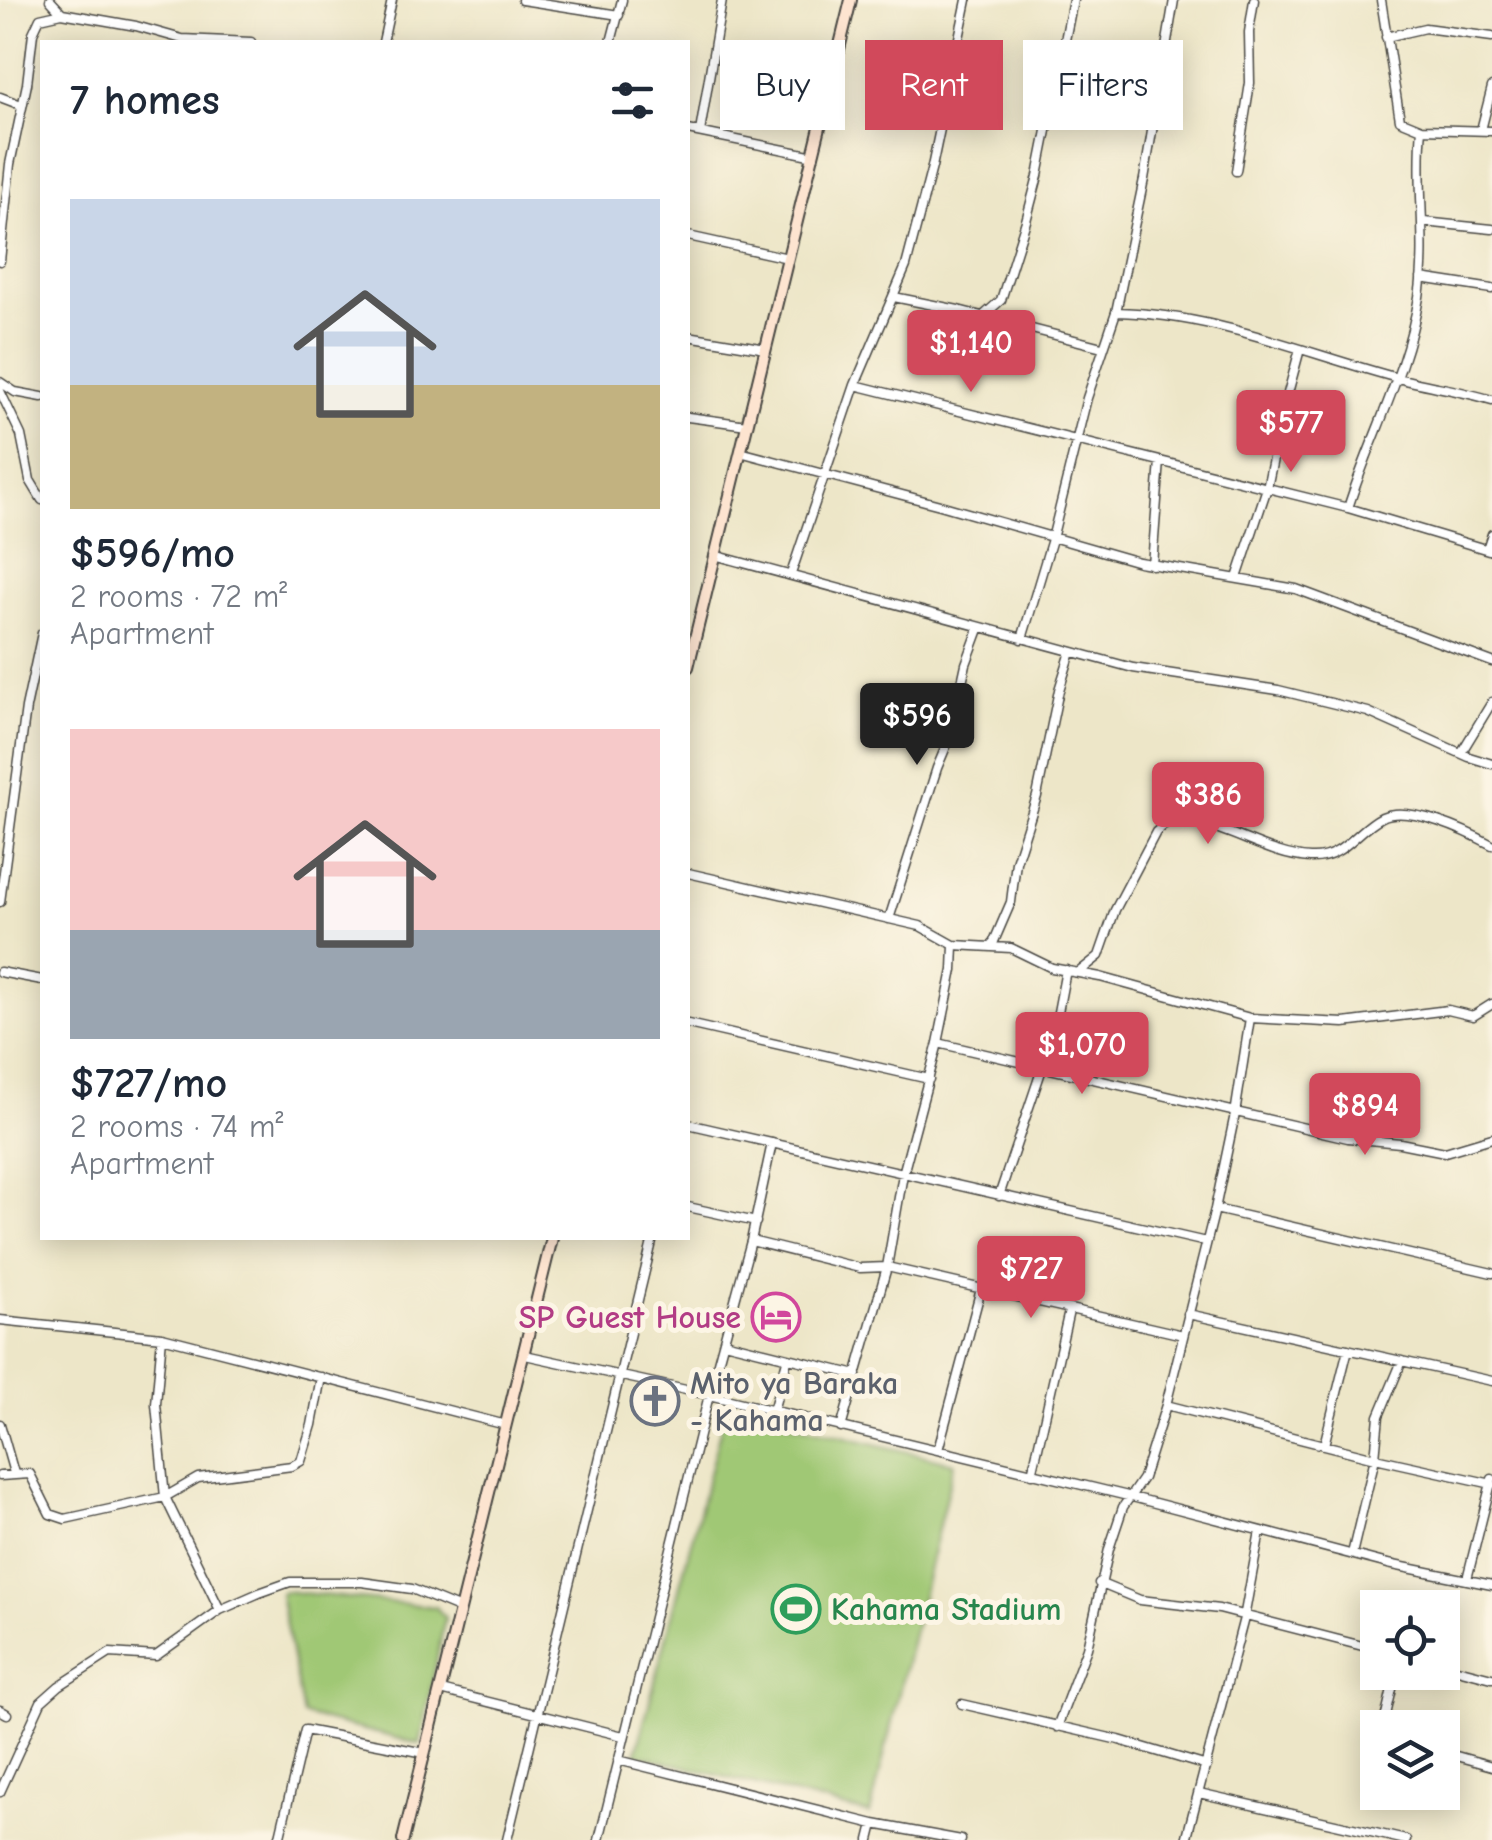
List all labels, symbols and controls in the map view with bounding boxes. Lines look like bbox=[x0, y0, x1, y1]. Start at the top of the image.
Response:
chip: Buy bbox=[720, 40, 845, 130]
chip: Rent bbox=[865, 40, 1003, 130]
chip: Filters bbox=[1023, 40, 1183, 130]
icon: filters bbox=[605, 73, 660, 128]
text: 7 homes bbox=[70, 76, 220, 125]
icon: home bbox=[275, 264, 455, 444]
pin: $1,140 bbox=[890, 310, 1052, 395]
text: $1,140 bbox=[929, 324, 1013, 361]
pin: $577 bbox=[1232, 390, 1350, 475]
text: $577 bbox=[1258, 404, 1324, 441]
text: $596/mo bbox=[70, 529, 235, 578]
text: 2 rooms · 72 m² bbox=[70, 578, 287, 615]
text: Apartment bbox=[70, 615, 213, 652]
pin: $596 bbox=[858, 683, 976, 768]
text: $596 bbox=[882, 697, 952, 734]
pin: $386 bbox=[1149, 762, 1267, 847]
text: $386 bbox=[1174, 776, 1242, 813]
icon: home bbox=[275, 794, 455, 974]
pin: $1,070 bbox=[1001, 1012, 1163, 1097]
text: $1,070 bbox=[1038, 1026, 1126, 1063]
text: $727/mo bbox=[70, 1059, 227, 1108]
pin: $894 bbox=[1306, 1073, 1424, 1158]
text: $894 bbox=[1331, 1087, 1399, 1124]
text: 2 rooms · 74 m² bbox=[70, 1108, 283, 1145]
text: Apartment bbox=[70, 1145, 213, 1182]
pin: $727 bbox=[972, 1236, 1090, 1321]
text: $727 bbox=[999, 1250, 1063, 1287]
hotel icon: SP Guest House bbox=[750, 1291, 802, 1343]
place label: SP Guest House bbox=[519, 1299, 741, 1336]
place label: Mito ya Baraka - Kahama bbox=[690, 1365, 898, 1439]
church icon: Mito ya Baraka - Kahama bbox=[629, 1375, 681, 1427]
sports icon: Kahama Stadium bbox=[770, 1583, 822, 1635]
map controls bbox=[1360, 1590, 1460, 1810]
button: locate bbox=[1360, 1590, 1460, 1690]
place label: Kahama Stadium bbox=[831, 1591, 1062, 1628]
button: layers bbox=[1360, 1710, 1460, 1810]

